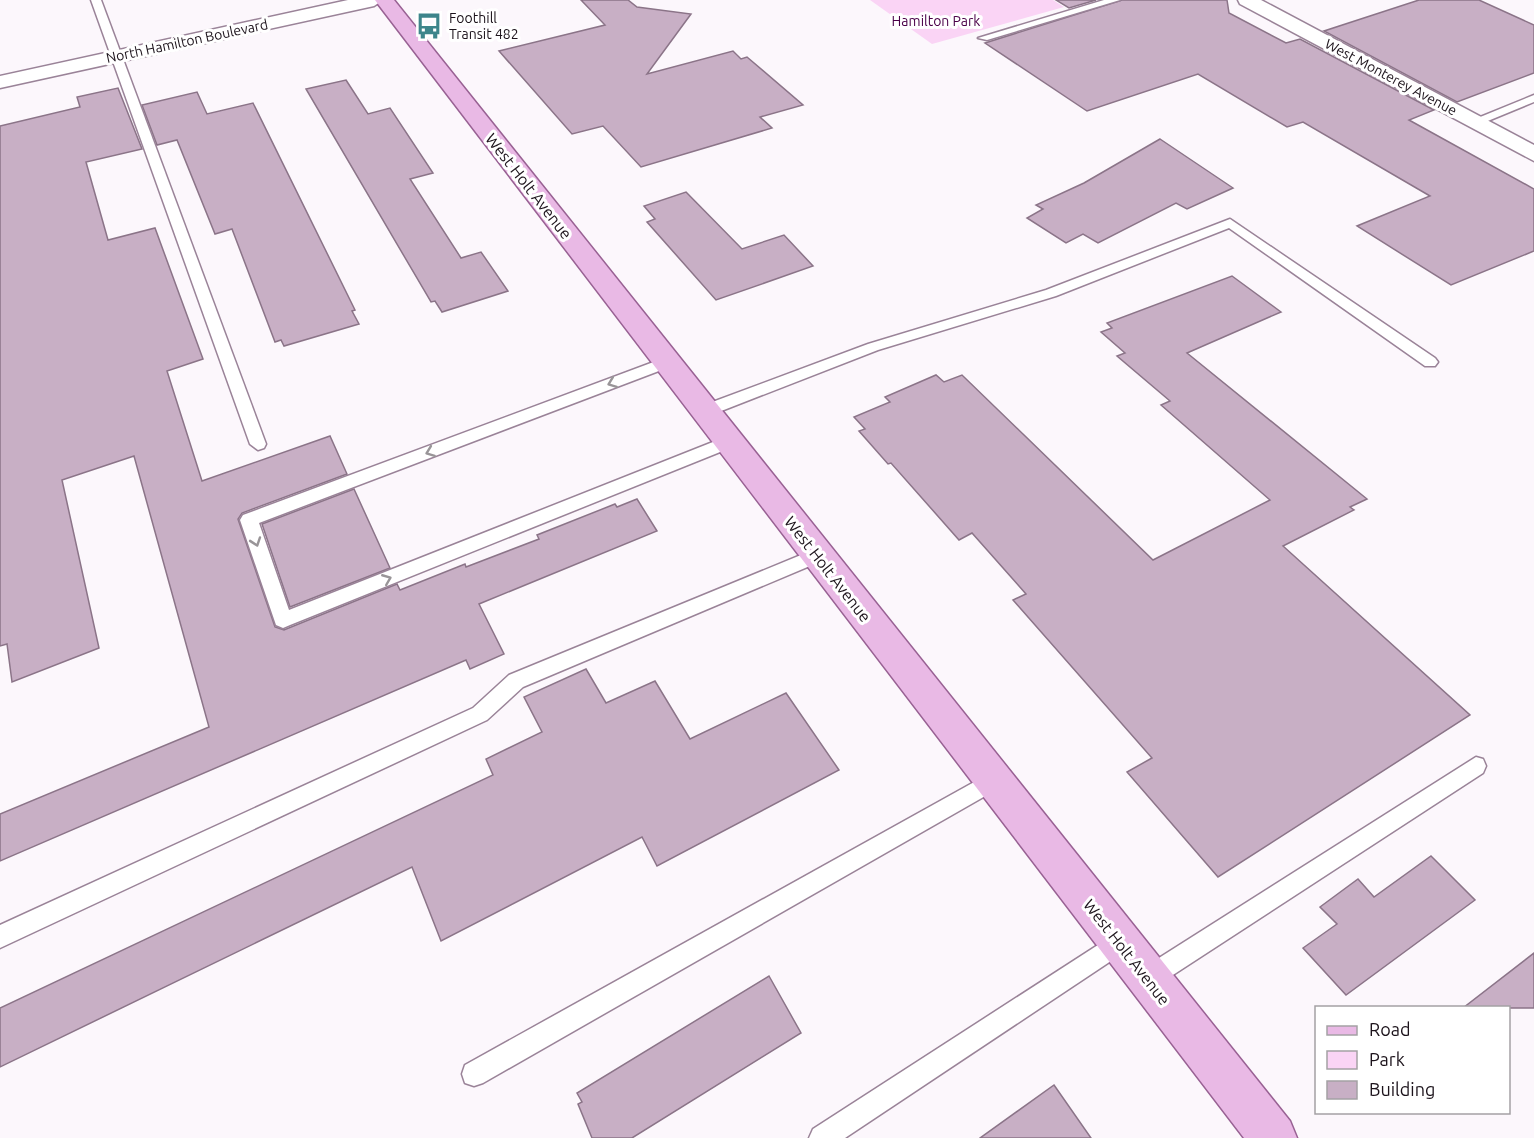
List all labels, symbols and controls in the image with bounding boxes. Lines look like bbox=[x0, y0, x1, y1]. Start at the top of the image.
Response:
place label: Foothill Transit 482 bbox=[449, 10, 519, 42]
bus stop icon: Foothill Transit 482 bbox=[414, 11, 444, 41]
park label: Hamilton Park bbox=[892, 13, 980, 29]
street label: North Hamilton Boulevard bbox=[105, 16, 269, 66]
street label: West Monterey Avenue bbox=[1322, 35, 1460, 119]
street label: West Holt Avenue bbox=[482, 130, 576, 242]
one-way arrow bbox=[607, 376, 618, 388]
one-way arrow bbox=[425, 445, 436, 457]
street label: West Holt Avenue bbox=[781, 513, 875, 625]
one-way arrow bbox=[249, 536, 262, 547]
one-way arrow bbox=[382, 573, 392, 586]
street label: West Holt Avenue bbox=[1080, 896, 1174, 1008]
legend bbox=[1315, 1006, 1510, 1114]
text: Road bbox=[1369, 1019, 1411, 1039]
text: Park bbox=[1369, 1049, 1405, 1069]
text: Building bbox=[1369, 1079, 1435, 1099]

